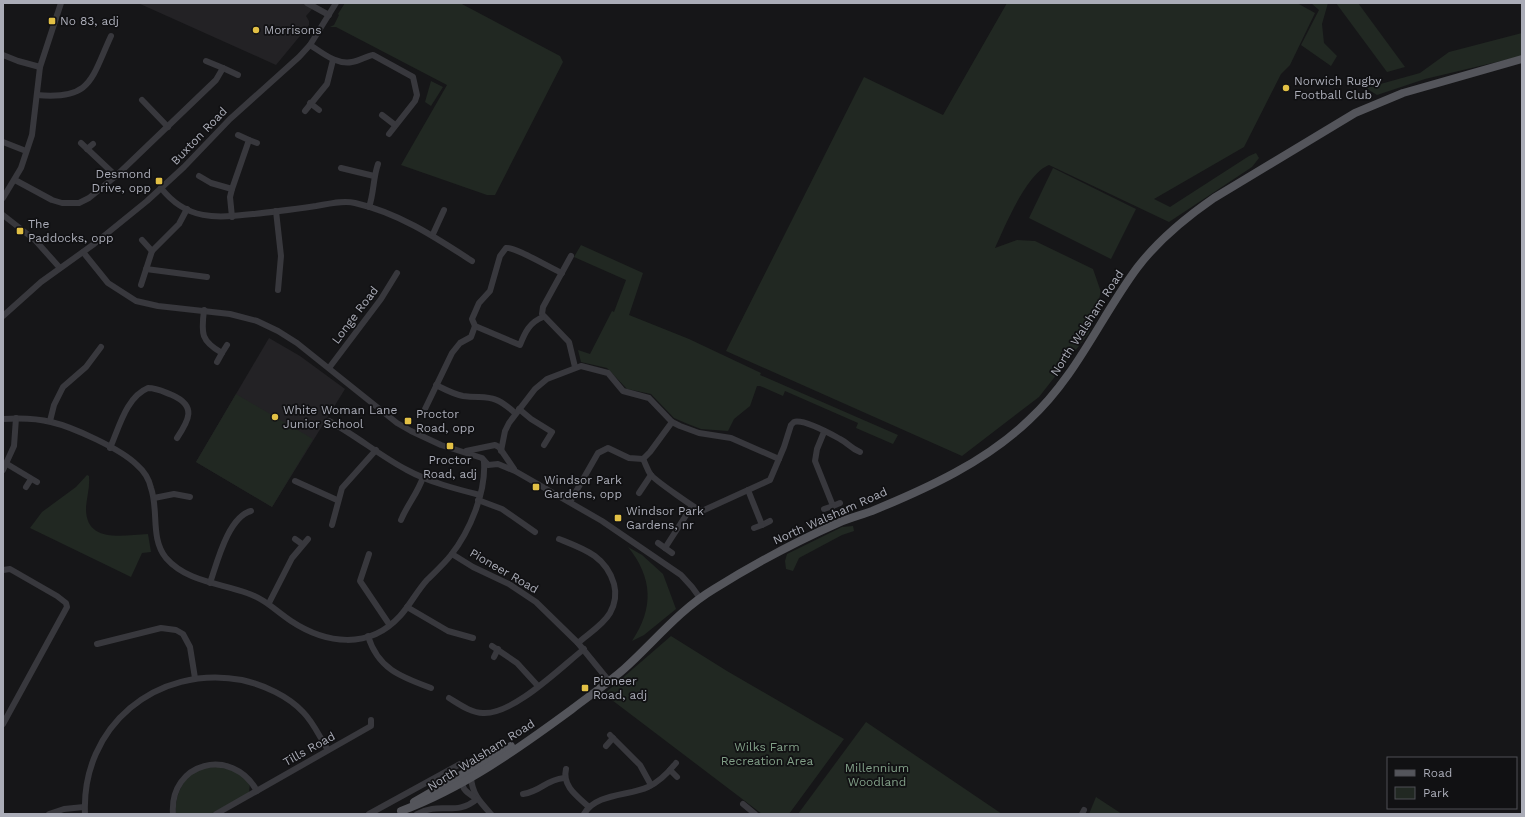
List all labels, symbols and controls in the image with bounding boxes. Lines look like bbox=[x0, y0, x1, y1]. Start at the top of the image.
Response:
place label: No 83, adj bbox=[60, 14, 119, 28]
marker: No 83, adj bbox=[47, 16, 57, 26]
place label: Morrisons bbox=[264, 23, 322, 37]
marker: Morrisons bbox=[251, 25, 261, 35]
place label: Norwich Rugby Football Club bbox=[1294, 74, 1382, 102]
marker: Norwich Rugby Football Club bbox=[1281, 83, 1291, 93]
street label: Buxton Road bbox=[168, 104, 230, 168]
place label: Desmond Drive, opp bbox=[92, 167, 151, 195]
marker: Desmond Drive, opp bbox=[154, 176, 164, 186]
place label: The Paddocks, opp bbox=[28, 217, 114, 245]
marker: The Paddocks, opp bbox=[15, 226, 25, 236]
street label: North Walsham Road bbox=[1047, 267, 1127, 379]
street label: Longe Road bbox=[329, 284, 381, 346]
place label: White Woman Lane Junior School bbox=[283, 403, 397, 431]
place label: Proctor Road, opp bbox=[416, 407, 475, 435]
marker: White Woman Lane Junior School bbox=[270, 412, 280, 422]
marker: Proctor Road, opp bbox=[403, 416, 413, 426]
marker: Proctor Road, adj bbox=[445, 441, 455, 451]
place label: Proctor Road, adj bbox=[423, 453, 477, 481]
place label: Windsor Park Gardens, opp bbox=[544, 473, 622, 501]
marker: Windsor Park Gardens, opp bbox=[531, 482, 541, 492]
street label: North Walsham Road bbox=[771, 484, 889, 548]
place label: Windsor Park Gardens, nr bbox=[626, 504, 704, 532]
marker: Windsor Park Gardens, nr bbox=[613, 513, 623, 523]
street label: Pioneer Road bbox=[467, 546, 541, 596]
place label: Pioneer Road, adj bbox=[593, 674, 647, 702]
marker: Pioneer Road, adj bbox=[580, 683, 590, 693]
street label: North Walsham Road bbox=[425, 716, 537, 794]
street label: Tills Road bbox=[281, 729, 337, 769]
park label: Wilks Farm Recreation Area bbox=[721, 740, 813, 768]
legend bbox=[1387, 757, 1517, 809]
park label: Millennium Woodland bbox=[845, 761, 909, 789]
text: Road bbox=[1423, 766, 1452, 780]
text: Park bbox=[1423, 786, 1449, 800]

